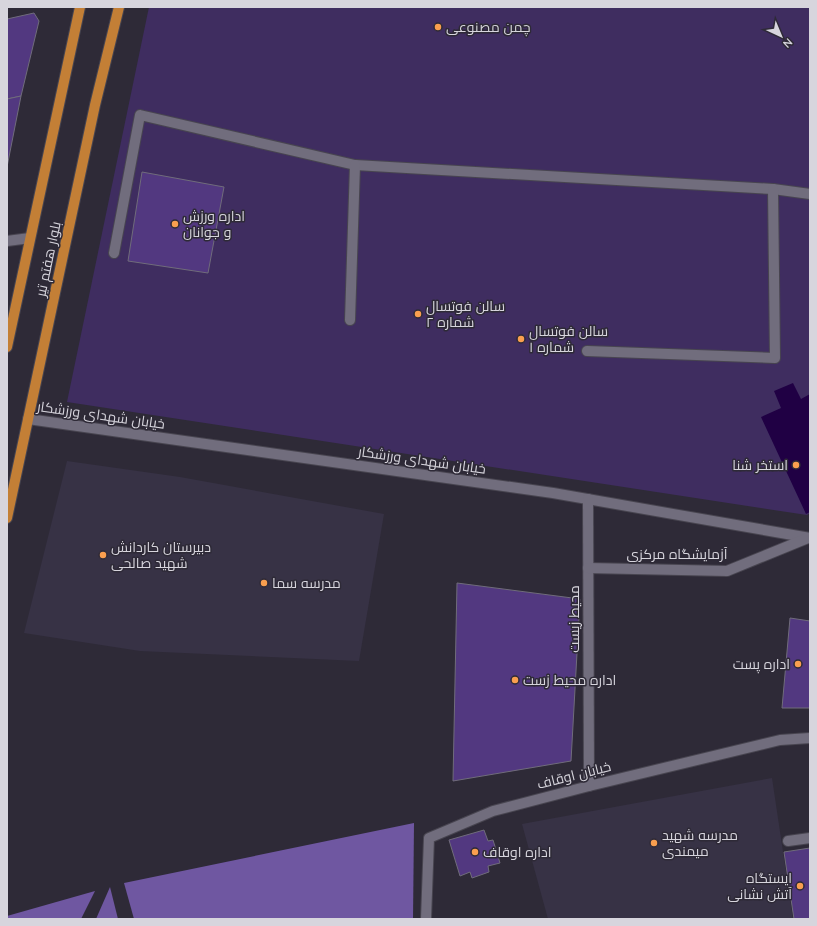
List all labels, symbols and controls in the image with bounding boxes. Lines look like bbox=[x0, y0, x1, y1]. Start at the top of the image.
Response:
north arrow bbox=[761, 16, 801, 56]
place label: چمن مصنوعی bbox=[446, 18, 531, 37]
marker: چمن مصنوعی bbox=[433, 22, 443, 32]
text: N bbox=[780, 35, 796, 51]
place label: اداره ورزش و جوانان bbox=[183, 207, 245, 241]
marker: اداره ورزش و جوانان bbox=[170, 219, 180, 229]
street label: بلوار هفتم تیر bbox=[31, 220, 66, 300]
place label: سالن فوتسال شماره ۲ bbox=[426, 297, 505, 331]
marker: سالن فوتسال شماره ۲ bbox=[413, 309, 423, 319]
place label: سالن فوتسال شماره ۱ bbox=[529, 322, 608, 356]
marker: سالن فوتسال شماره ۱ bbox=[516, 334, 526, 344]
street label: خیابان شهدای ورزشکار bbox=[35, 397, 166, 433]
street label: خیابان شهدای ورزشکار bbox=[356, 442, 487, 478]
place label: استخر شنا bbox=[732, 456, 788, 474]
marker: استخر شنا bbox=[791, 460, 801, 470]
place label: دبیرستان کاردانش شهید صالحی bbox=[111, 538, 211, 572]
street label: آزمایشگاه مرکزی bbox=[626, 545, 728, 563]
marker: دبیرستان کاردانش شهید صالحی bbox=[98, 550, 108, 560]
place label: مدرسه سما bbox=[272, 574, 341, 592]
marker: مدرسه سما bbox=[259, 578, 269, 588]
street label: محیط زیست bbox=[565, 585, 583, 653]
place label: اداره پست bbox=[733, 655, 790, 674]
marker: اداره پست bbox=[793, 659, 803, 669]
place label: اداره محیط زست bbox=[523, 671, 616, 689]
marker: اداره محیط زست bbox=[510, 675, 520, 685]
street label: خیابان اوقاف bbox=[535, 757, 613, 793]
place label: مدرسه شهید میمندی bbox=[662, 826, 738, 860]
marker: مدرسه شهید میمندی bbox=[649, 838, 659, 848]
place label: اداره اوقاف bbox=[483, 843, 551, 861]
marker: اداره اوقاف bbox=[470, 847, 480, 857]
place label: ایستگاه آتش نشانی bbox=[727, 869, 792, 903]
marker: ایستگاه آتش نشانی bbox=[795, 881, 805, 891]

